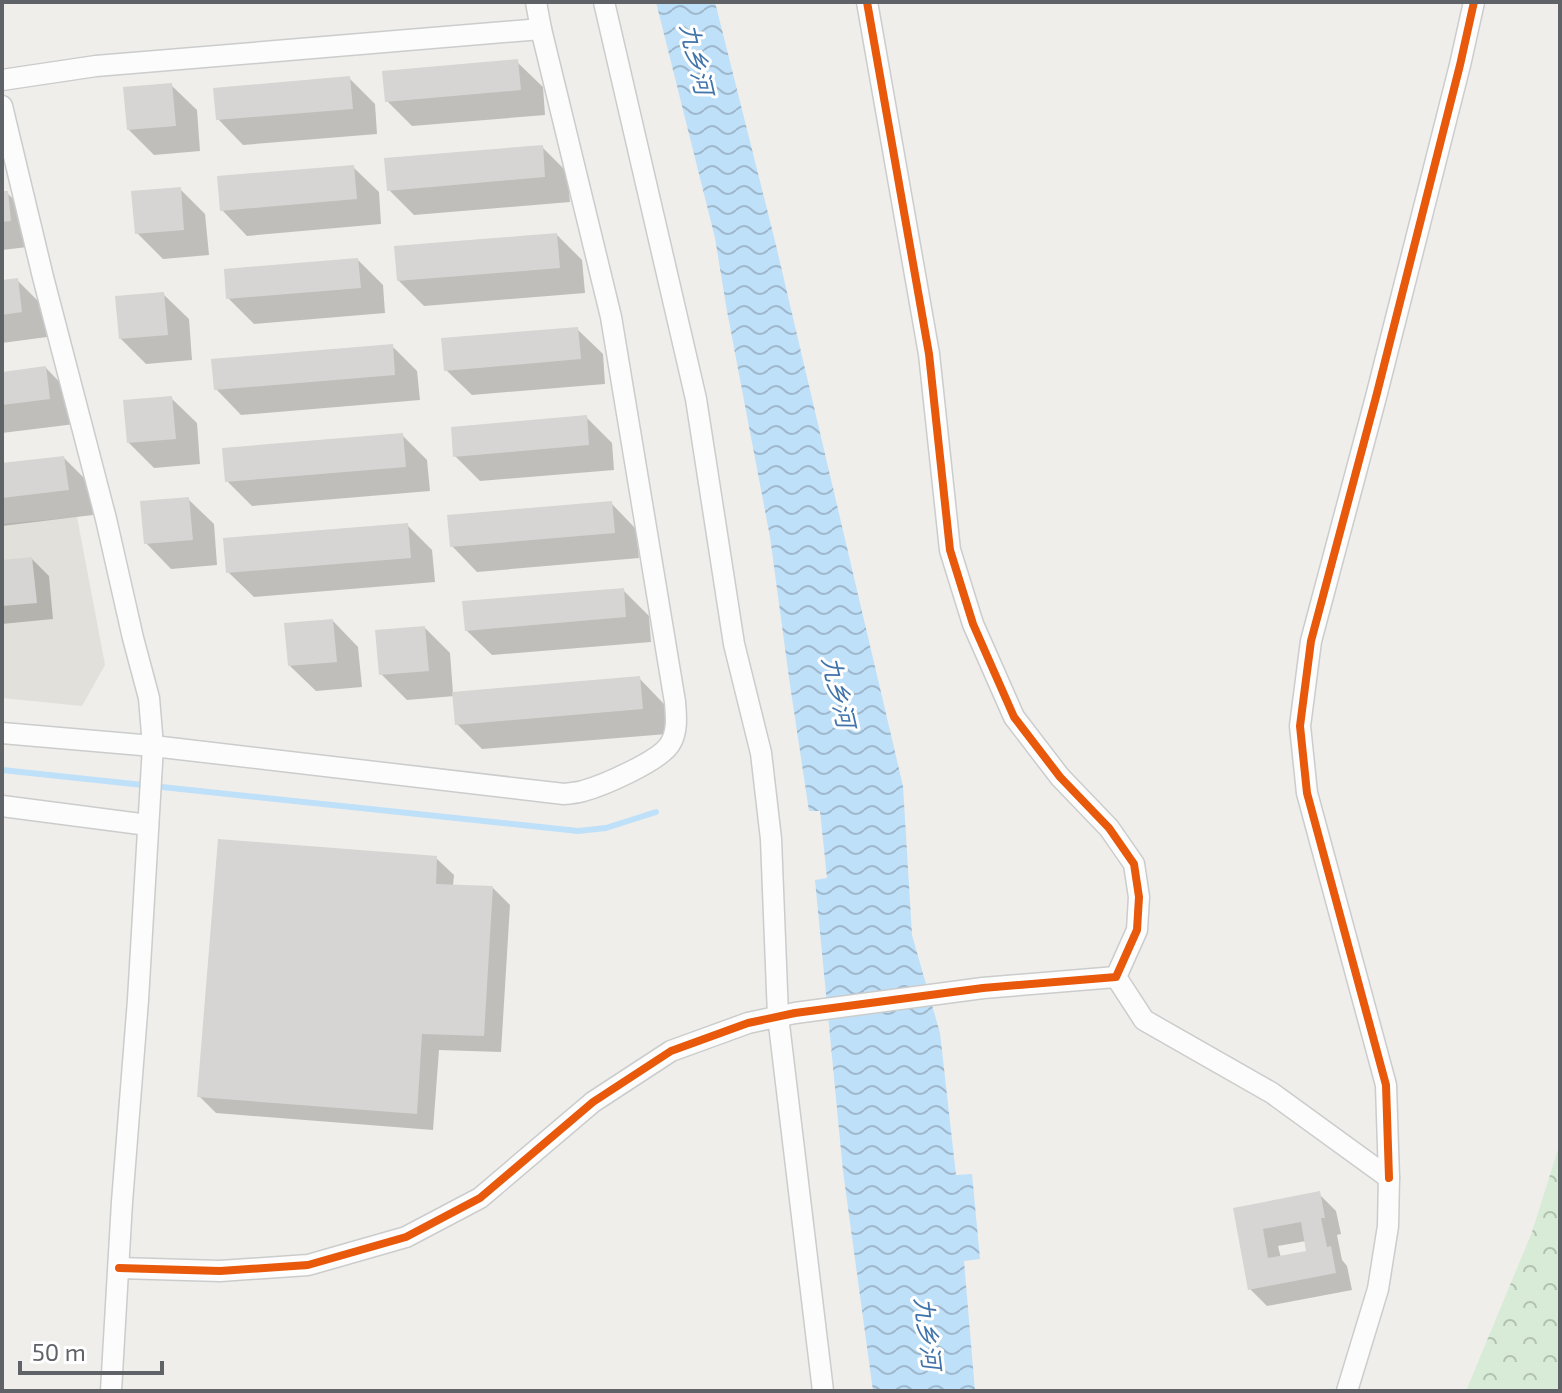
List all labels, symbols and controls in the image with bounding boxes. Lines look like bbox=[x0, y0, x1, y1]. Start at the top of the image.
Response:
water label: 九乡河 bbox=[675, 20, 721, 101]
water label: 九乡河 bbox=[817, 653, 863, 734]
water label: 九乡河 bbox=[910, 1295, 948, 1374]
scale bar bbox=[20, 1325, 162, 1375]
text: 50 m bbox=[32, 1337, 86, 1366]

